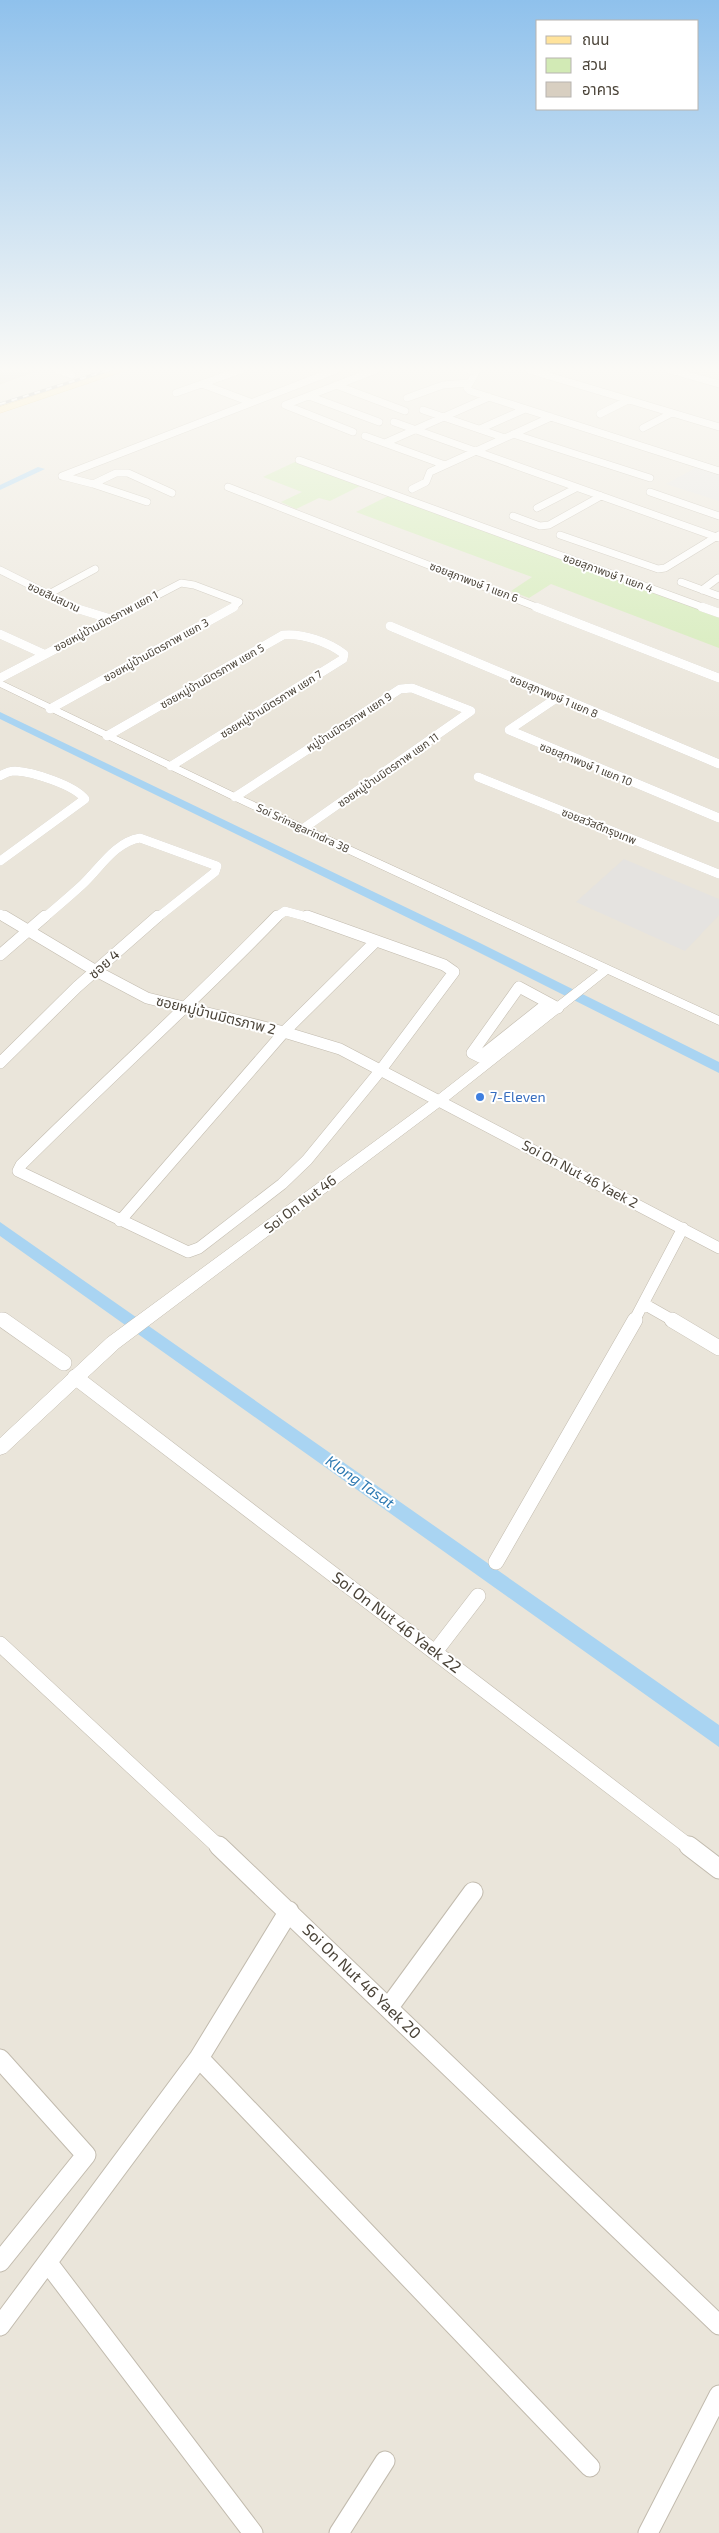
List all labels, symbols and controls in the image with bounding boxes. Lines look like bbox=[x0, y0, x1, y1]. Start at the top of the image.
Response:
legend bbox=[536, 20, 699, 110]
text: ถนน bbox=[582, 30, 609, 48]
text: สวน bbox=[582, 55, 607, 73]
text: อาคาร bbox=[582, 80, 619, 98]
street label: ซอยสุภาพงษ์ 1 แยก 4 bbox=[561, 550, 655, 596]
street label: ซอยสุภาพงษ์ 1 แยก 6 bbox=[428, 559, 520, 605]
street label: ซอยสินสมาน bbox=[26, 579, 82, 614]
street label: ซอยหมู่บ้านมิตรภาพ แยก 1 bbox=[51, 588, 161, 654]
street label: ซอยหมู่บ้านมิตรภาพ แยก 3 bbox=[101, 615, 211, 685]
street label: ซอยหมู่บ้านมิตรภาพ แยก 5 bbox=[158, 640, 267, 711]
street label: ซอยหมู่บ้านมิตรภาพ แยก 7 bbox=[217, 667, 325, 741]
street label: ซอยสุภาพงษ์ 1 แยก 8 bbox=[508, 671, 600, 721]
street label: หมู่บ้านมิตรภาพ แยก 9 bbox=[304, 689, 394, 755]
street label: ซอยหมู่บ้านมิตรภาพ แยก 11 bbox=[335, 730, 441, 810]
street label: ซอยสุภาพงษ์ 1 แยก 10 bbox=[538, 739, 634, 789]
street label: Soi Srinagarindra 38 bbox=[255, 800, 352, 855]
street label: ซอยสวัสดีกรุงเทพ bbox=[560, 805, 639, 847]
street label: ซอย 4 bbox=[85, 945, 123, 982]
street label: ซอยหมู่บ้านมิตรภาพ 2 bbox=[154, 991, 278, 1039]
place label: 7-Eleven bbox=[490, 1088, 546, 1105]
marker: 7-Eleven bbox=[474, 1091, 486, 1103]
street label: Soi On Nut 46 Yaek 2 bbox=[519, 1136, 641, 1211]
street label: Soi On Nut 46 bbox=[260, 1171, 339, 1236]
water label: Klong Tasat bbox=[323, 1451, 399, 1512]
street label: Soi On Nut 46 Yaek 22 bbox=[329, 1567, 466, 1676]
street label: Soi On Nut 46 Yaek 20 bbox=[299, 1919, 425, 2042]

